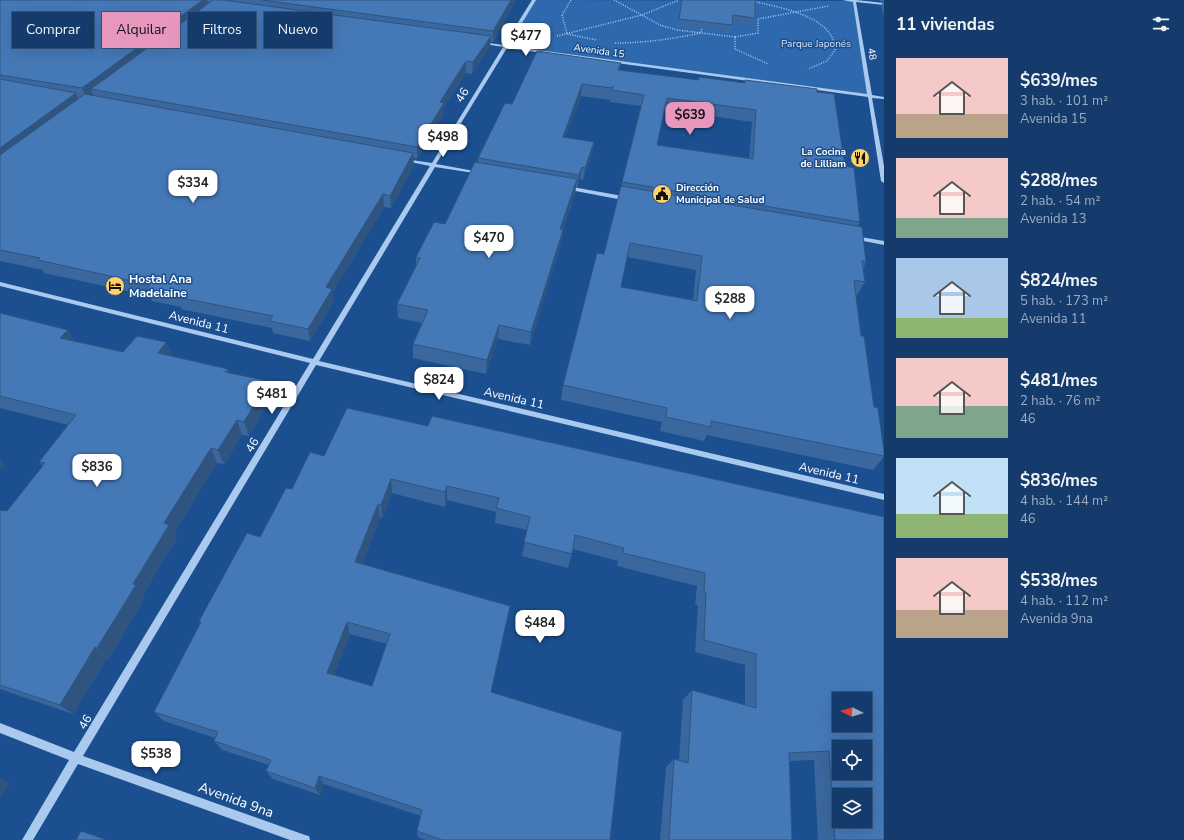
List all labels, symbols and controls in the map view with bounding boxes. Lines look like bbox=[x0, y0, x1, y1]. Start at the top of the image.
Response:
chip: Comprar bbox=[12, 12, 94, 48]
chip: Alquilar bbox=[102, 12, 180, 48]
chip: Filtros bbox=[188, 12, 256, 48]
chip: Nuevo bbox=[264, 12, 332, 48]
text: 11 viviendas bbox=[896, 13, 995, 36]
icon: filters bbox=[1150, 13, 1172, 35]
pin: $477 bbox=[502, 23, 550, 57]
text: $477 bbox=[510, 27, 542, 45]
park label: Parque Japonés bbox=[781, 37, 851, 51]
street label: Avenida 15 bbox=[573, 41, 625, 61]
street label: 48 bbox=[864, 47, 880, 61]
text: $639/mes bbox=[1020, 69, 1098, 92]
icon: home bbox=[928, 74, 976, 122]
street label: 46 bbox=[451, 85, 473, 105]
text: 3 hab. · 101 m² bbox=[1020, 92, 1108, 110]
pin: $639 bbox=[666, 102, 714, 136]
text: $639 bbox=[674, 106, 706, 124]
text: Avenida 15 bbox=[1020, 110, 1086, 128]
pin: $498 bbox=[419, 124, 467, 158]
text: $498 bbox=[427, 128, 459, 146]
place label: La Cocina de Lilliam bbox=[801, 145, 846, 171]
restaurant icon: La Cocina de Lilliam bbox=[849, 147, 871, 169]
text: $288/mes bbox=[1020, 169, 1098, 192]
pin: $334 bbox=[169, 170, 217, 204]
text: $334 bbox=[177, 174, 209, 192]
icon: home bbox=[928, 174, 976, 222]
place label: Dirección Municipal de Salud bbox=[676, 181, 764, 207]
public building icon: Dirección Municipal de Salud bbox=[651, 183, 673, 205]
text: 2 hab. · 54 m² bbox=[1020, 192, 1100, 210]
text: Avenida 13 bbox=[1020, 210, 1086, 228]
pin: $470 bbox=[465, 225, 513, 259]
text: $470 bbox=[473, 229, 505, 247]
text: $824/mes bbox=[1020, 269, 1098, 292]
place label: Hostal Ana Madelaine bbox=[129, 271, 192, 301]
icon: home bbox=[928, 274, 976, 322]
hotel icon: Hostal Ana Madelaine bbox=[104, 275, 126, 297]
pin: $288 bbox=[706, 286, 754, 320]
text: $288 bbox=[714, 290, 746, 308]
text: 5 hab. · 173 m² bbox=[1020, 292, 1108, 310]
street label: Avenida 11 bbox=[167, 307, 231, 337]
text: Avenida 11 bbox=[1020, 310, 1086, 328]
pin: $824 bbox=[415, 367, 463, 401]
text: $481/mes bbox=[1020, 369, 1098, 392]
text: $824 bbox=[423, 371, 455, 389]
icon: home bbox=[928, 374, 976, 422]
pin: $481 bbox=[248, 381, 296, 415]
street label: Avenida 11 bbox=[482, 383, 546, 413]
text: $481 bbox=[256, 385, 288, 403]
text: 2 hab. · 76 m² bbox=[1020, 392, 1100, 410]
text: 46 bbox=[1020, 410, 1036, 428]
street label: 46 bbox=[241, 435, 263, 455]
pin: $836 bbox=[73, 454, 121, 488]
text: $836 bbox=[81, 458, 113, 476]
street label: Avenida 11 bbox=[797, 458, 861, 488]
text: $836/mes bbox=[1020, 469, 1098, 492]
icon: home bbox=[928, 474, 976, 522]
text: 4 hab. · 144 m² bbox=[1020, 492, 1108, 510]
text: 46 bbox=[1020, 510, 1036, 528]
text: $538/mes bbox=[1020, 569, 1098, 592]
icon: home bbox=[928, 574, 976, 622]
text: 4 hab. · 112 m² bbox=[1020, 592, 1108, 610]
pin: $484 bbox=[516, 610, 564, 644]
text: Avenida 9na bbox=[1020, 610, 1093, 628]
text: $484 bbox=[524, 614, 556, 632]
north arrow bbox=[832, 692, 872, 732]
map controls bbox=[832, 692, 872, 828]
street label: 46 bbox=[74, 712, 96, 732]
button: locate bbox=[832, 740, 872, 780]
pin: $538 bbox=[132, 741, 180, 775]
text: $538 bbox=[140, 745, 172, 763]
street label: Avenida 9na bbox=[196, 778, 276, 822]
button: layers bbox=[832, 788, 872, 828]

